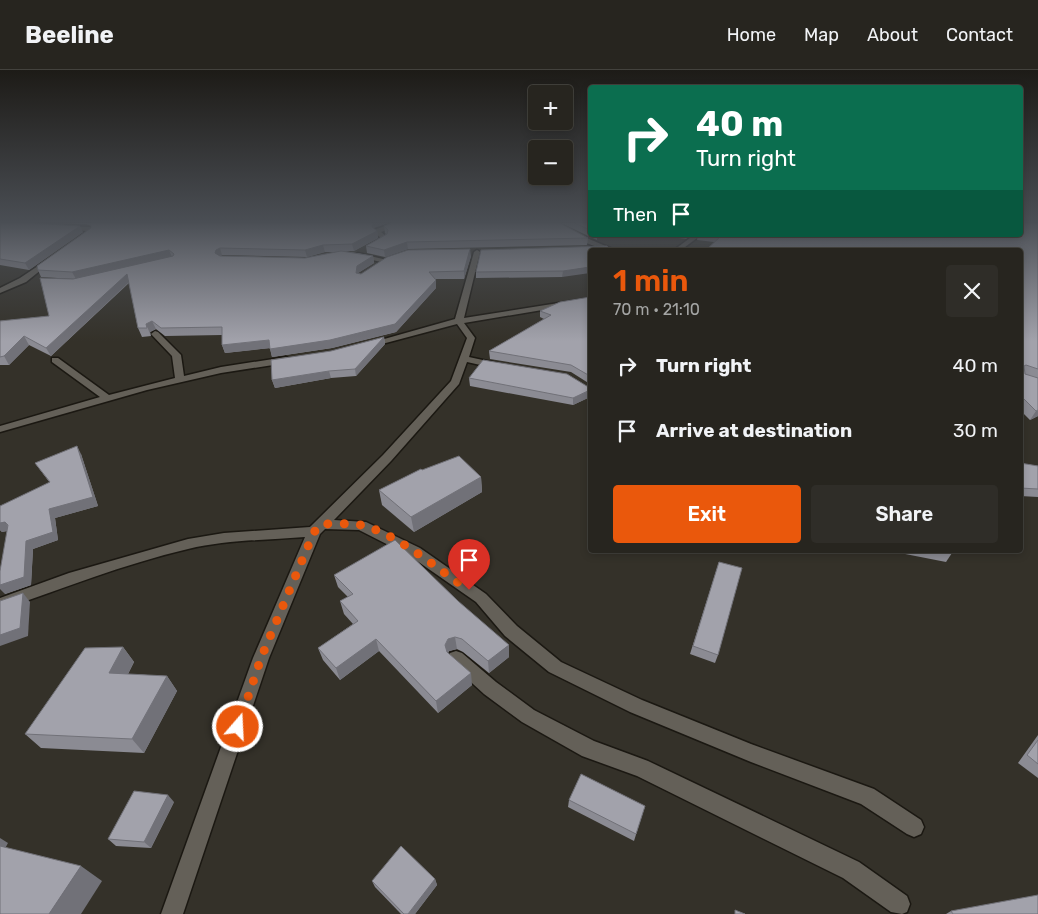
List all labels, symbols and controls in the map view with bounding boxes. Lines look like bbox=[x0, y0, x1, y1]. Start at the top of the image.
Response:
text: Beeline bbox=[25, 21, 114, 49]
text: Home bbox=[727, 24, 776, 46]
text: Map bbox=[804, 24, 839, 46]
text: About bbox=[867, 24, 918, 46]
text: Contact bbox=[946, 24, 1013, 46]
map controls bbox=[528, 85, 573, 185]
button: + bbox=[528, 85, 573, 130]
text: 40 m bbox=[696, 103, 783, 145]
icon: right bbox=[613, 105, 678, 170]
button: − bbox=[528, 140, 573, 185]
text: Turn right bbox=[696, 145, 796, 172]
icon: arrive bbox=[667, 200, 695, 228]
text: Then bbox=[613, 203, 657, 226]
text: 1 min bbox=[613, 263, 688, 299]
button: close bbox=[946, 265, 998, 317]
text: 70 m · 21:10 bbox=[613, 300, 700, 319]
icon: right bbox=[613, 352, 641, 380]
text: Turn right bbox=[656, 354, 751, 377]
text: 40 m bbox=[953, 354, 998, 377]
icon: arrive bbox=[613, 417, 641, 445]
text: Arrive at destination bbox=[656, 419, 852, 442]
text: 30 m bbox=[953, 419, 998, 442]
button: Exit bbox=[613, 485, 801, 543]
button: Share bbox=[811, 485, 998, 543]
pin bbox=[448, 539, 490, 590]
icon: arrive bbox=[455, 546, 483, 574]
position arrow bbox=[211, 700, 263, 752]

